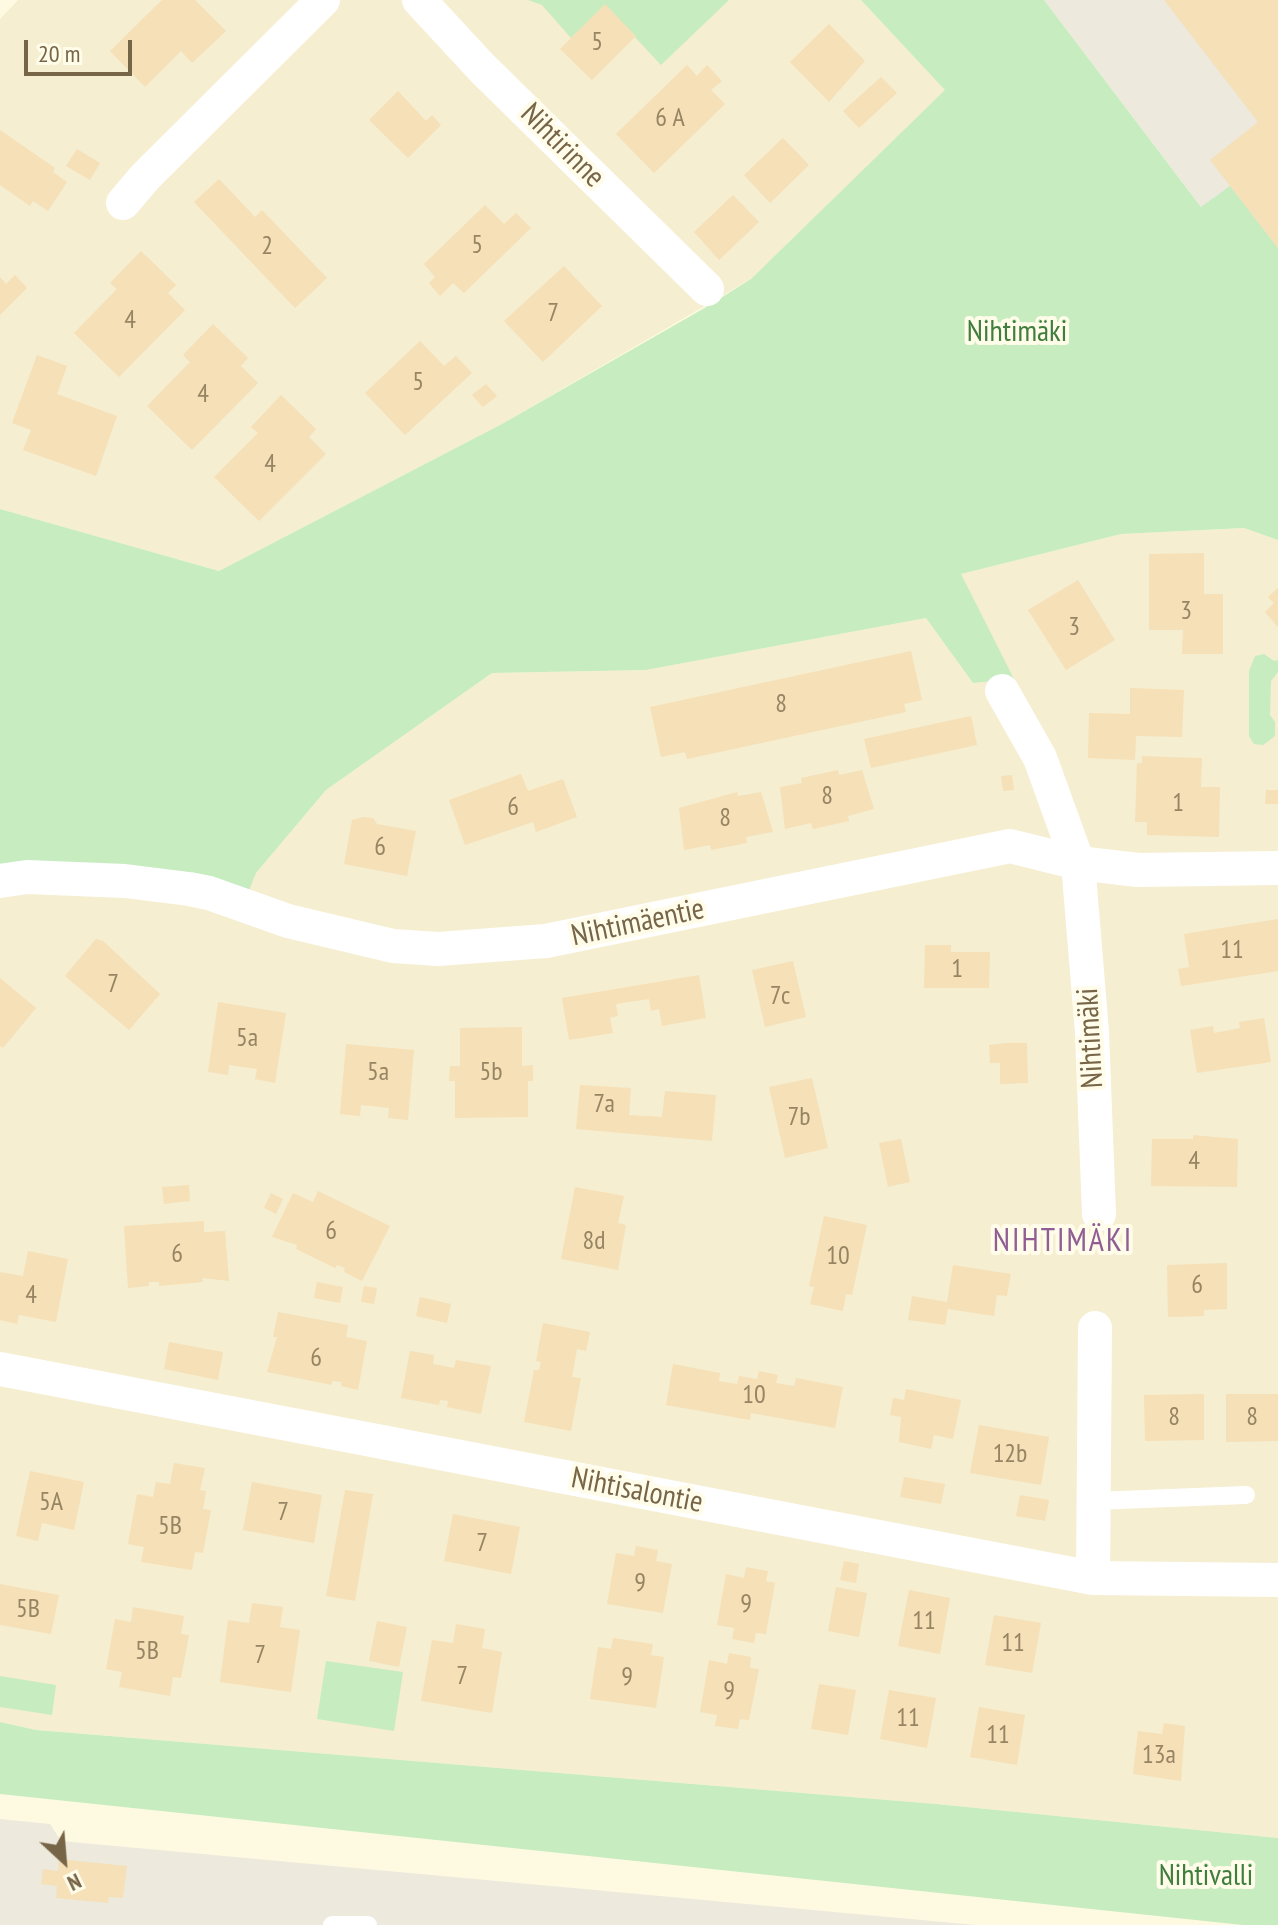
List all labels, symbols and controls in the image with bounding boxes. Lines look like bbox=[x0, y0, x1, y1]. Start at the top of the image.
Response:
scale bar bbox=[28, 24, 136, 74]
house number: 5 bbox=[591, 27, 603, 59]
text: 20 m bbox=[38, 38, 80, 69]
street label: Nihtirinne bbox=[512, 96, 612, 196]
house number: 6 A bbox=[655, 103, 685, 135]
house number: 5 bbox=[471, 230, 483, 262]
house number: 2 bbox=[261, 231, 273, 263]
house number: 7 bbox=[547, 298, 559, 330]
house number: 4 bbox=[124, 305, 136, 337]
park label: Nihtimäki bbox=[967, 314, 1067, 350]
house number: 5 bbox=[412, 367, 424, 399]
house number: 4 bbox=[197, 379, 209, 411]
house number: 4 bbox=[264, 449, 276, 481]
house number: 3 bbox=[1180, 596, 1192, 628]
house number: 3 bbox=[1068, 612, 1080, 644]
house number: 8 bbox=[775, 689, 787, 721]
house number: 8 bbox=[821, 781, 833, 813]
house number: 1 bbox=[1172, 788, 1184, 820]
house number: 6 bbox=[507, 792, 519, 824]
house number: 8 bbox=[719, 803, 731, 835]
house number: 6 bbox=[374, 832, 386, 864]
street label: Nihtimäentie bbox=[568, 891, 708, 955]
house number: 11 bbox=[1220, 935, 1244, 967]
house number: 1 bbox=[951, 954, 963, 986]
house number: 7 bbox=[107, 969, 119, 1001]
house number: 7c bbox=[770, 981, 790, 1013]
street label: Nihtimäki bbox=[1070, 987, 1112, 1089]
house number: 5a bbox=[236, 1023, 258, 1055]
house number: 5a bbox=[367, 1057, 389, 1089]
house number: 5b bbox=[480, 1057, 502, 1089]
house number: 7a bbox=[593, 1089, 615, 1121]
house number: 7b bbox=[788, 1102, 810, 1134]
house number: 4 bbox=[1188, 1146, 1200, 1178]
house number: 6 bbox=[325, 1216, 337, 1248]
district label: NIHTIMÄKI bbox=[993, 1223, 1133, 1261]
house number: 8d bbox=[583, 1226, 605, 1258]
house number: 6 bbox=[171, 1239, 183, 1271]
house number: 10 bbox=[826, 1241, 850, 1273]
house number: 6 bbox=[1191, 1270, 1203, 1302]
house number: 4 bbox=[25, 1280, 37, 1312]
house number: 6 bbox=[310, 1343, 322, 1375]
house number: 10 bbox=[742, 1380, 766, 1412]
house number: 8 bbox=[1168, 1402, 1180, 1434]
house number: 8 bbox=[1246, 1402, 1258, 1434]
house number: 12b bbox=[993, 1439, 1027, 1471]
street label: Nihtisalontie bbox=[568, 1461, 706, 1521]
house number: 5A bbox=[39, 1487, 63, 1519]
house number: 7 bbox=[277, 1497, 289, 1529]
house number: 5B bbox=[158, 1511, 182, 1543]
house number: 7 bbox=[476, 1528, 488, 1560]
house number: 9 bbox=[634, 1568, 646, 1600]
house number: 9 bbox=[740, 1589, 752, 1621]
house number: 5B bbox=[16, 1594, 40, 1626]
house number: 11 bbox=[912, 1606, 936, 1638]
house number: 11 bbox=[1001, 1628, 1025, 1660]
house number: 5B bbox=[135, 1636, 159, 1668]
house number: 7 bbox=[254, 1640, 266, 1672]
house number: 7 bbox=[456, 1661, 468, 1693]
house number: 9 bbox=[621, 1662, 633, 1694]
house number: 9 bbox=[723, 1676, 735, 1708]
house number: 11 bbox=[896, 1703, 920, 1735]
house number: 11 bbox=[986, 1720, 1010, 1752]
house number: 13a bbox=[1142, 1740, 1176, 1772]
north arrow bbox=[24, 1821, 104, 1901]
park label: Nihtivalli bbox=[1159, 1858, 1253, 1894]
text: N bbox=[63, 1867, 86, 1898]

